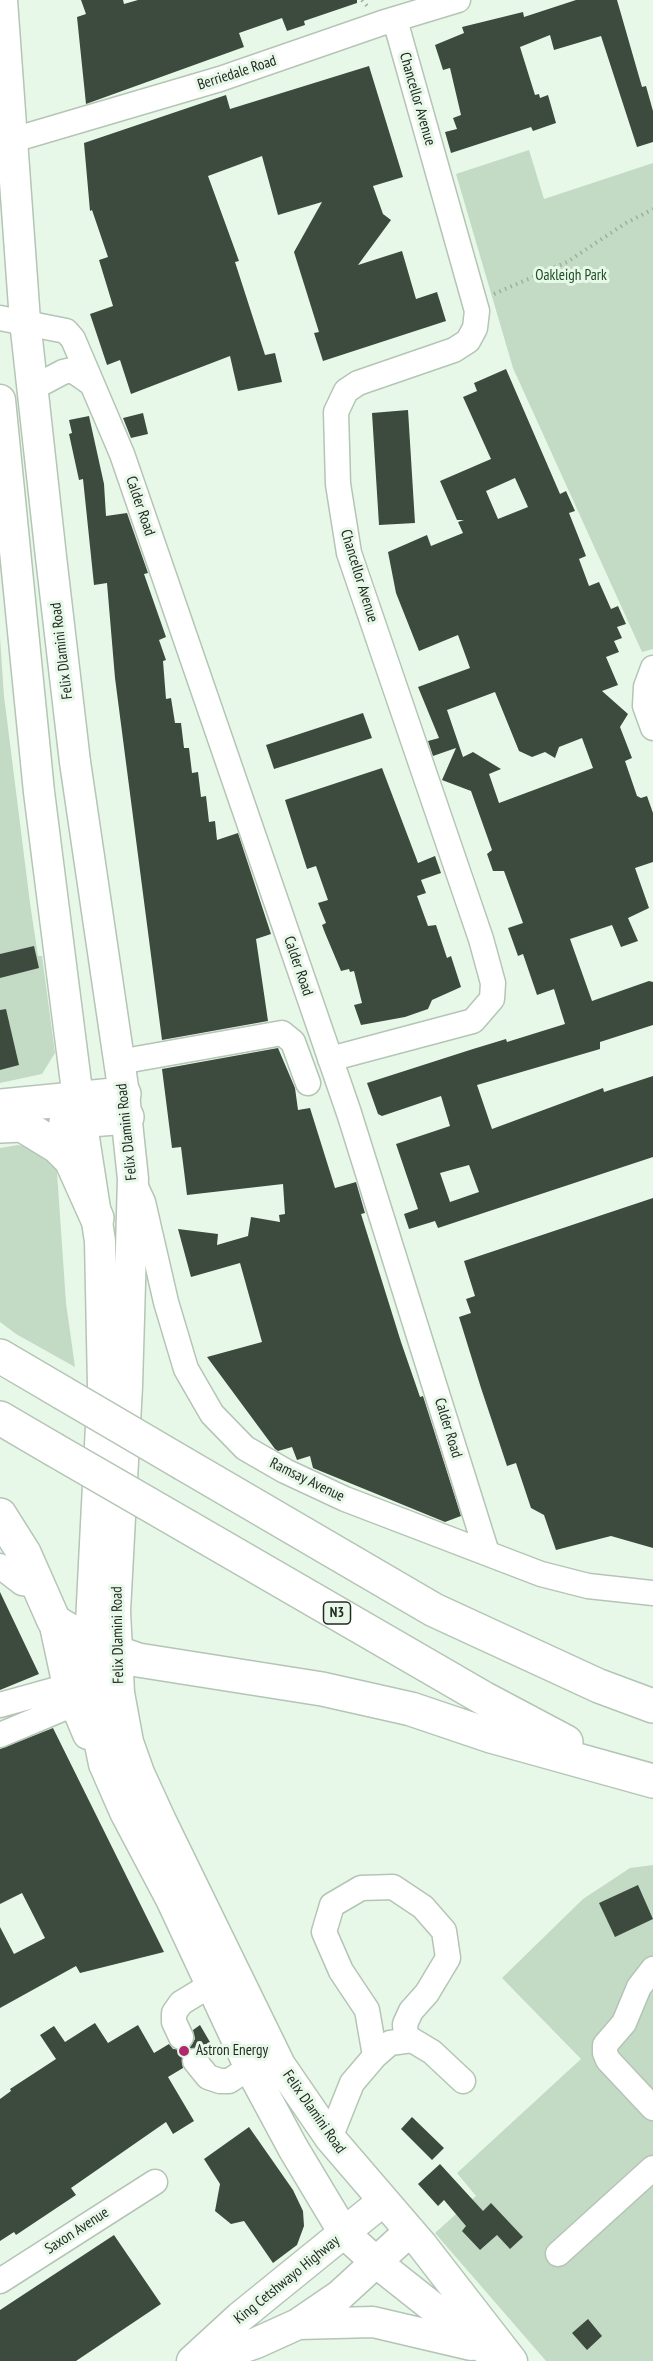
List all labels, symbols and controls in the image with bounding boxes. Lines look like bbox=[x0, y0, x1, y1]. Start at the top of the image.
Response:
street label: Chancellor Avenue bbox=[395, 50, 439, 148]
street label: Berriedale Road bbox=[195, 52, 279, 94]
park label: Oakleigh Park bbox=[535, 267, 607, 285]
street label: Calder Road bbox=[121, 474, 159, 538]
street label: Chancellor Avenue bbox=[336, 527, 382, 625]
street label: Felix Dlamini Road bbox=[47, 602, 77, 700]
street label: Calder Road bbox=[279, 934, 317, 998]
street label: Felix Dlamini Road bbox=[113, 1083, 141, 1181]
street label: Calder Road bbox=[430, 1396, 466, 1460]
street label: Ramsay Avenue bbox=[267, 1454, 347, 1506]
street label: Felix Dlamini Road bbox=[108, 1586, 128, 1684]
road number: N3 bbox=[324, 1602, 350, 1624]
place label: Astron Energy bbox=[196, 2042, 268, 2060]
marker: Astron Energy bbox=[177, 2044, 191, 2058]
street label: Felix Dlamini Road bbox=[279, 2067, 349, 2157]
street label: Saxon Avenue bbox=[42, 2204, 112, 2258]
street label: King Cetshwayo Highway bbox=[231, 2232, 343, 2328]

